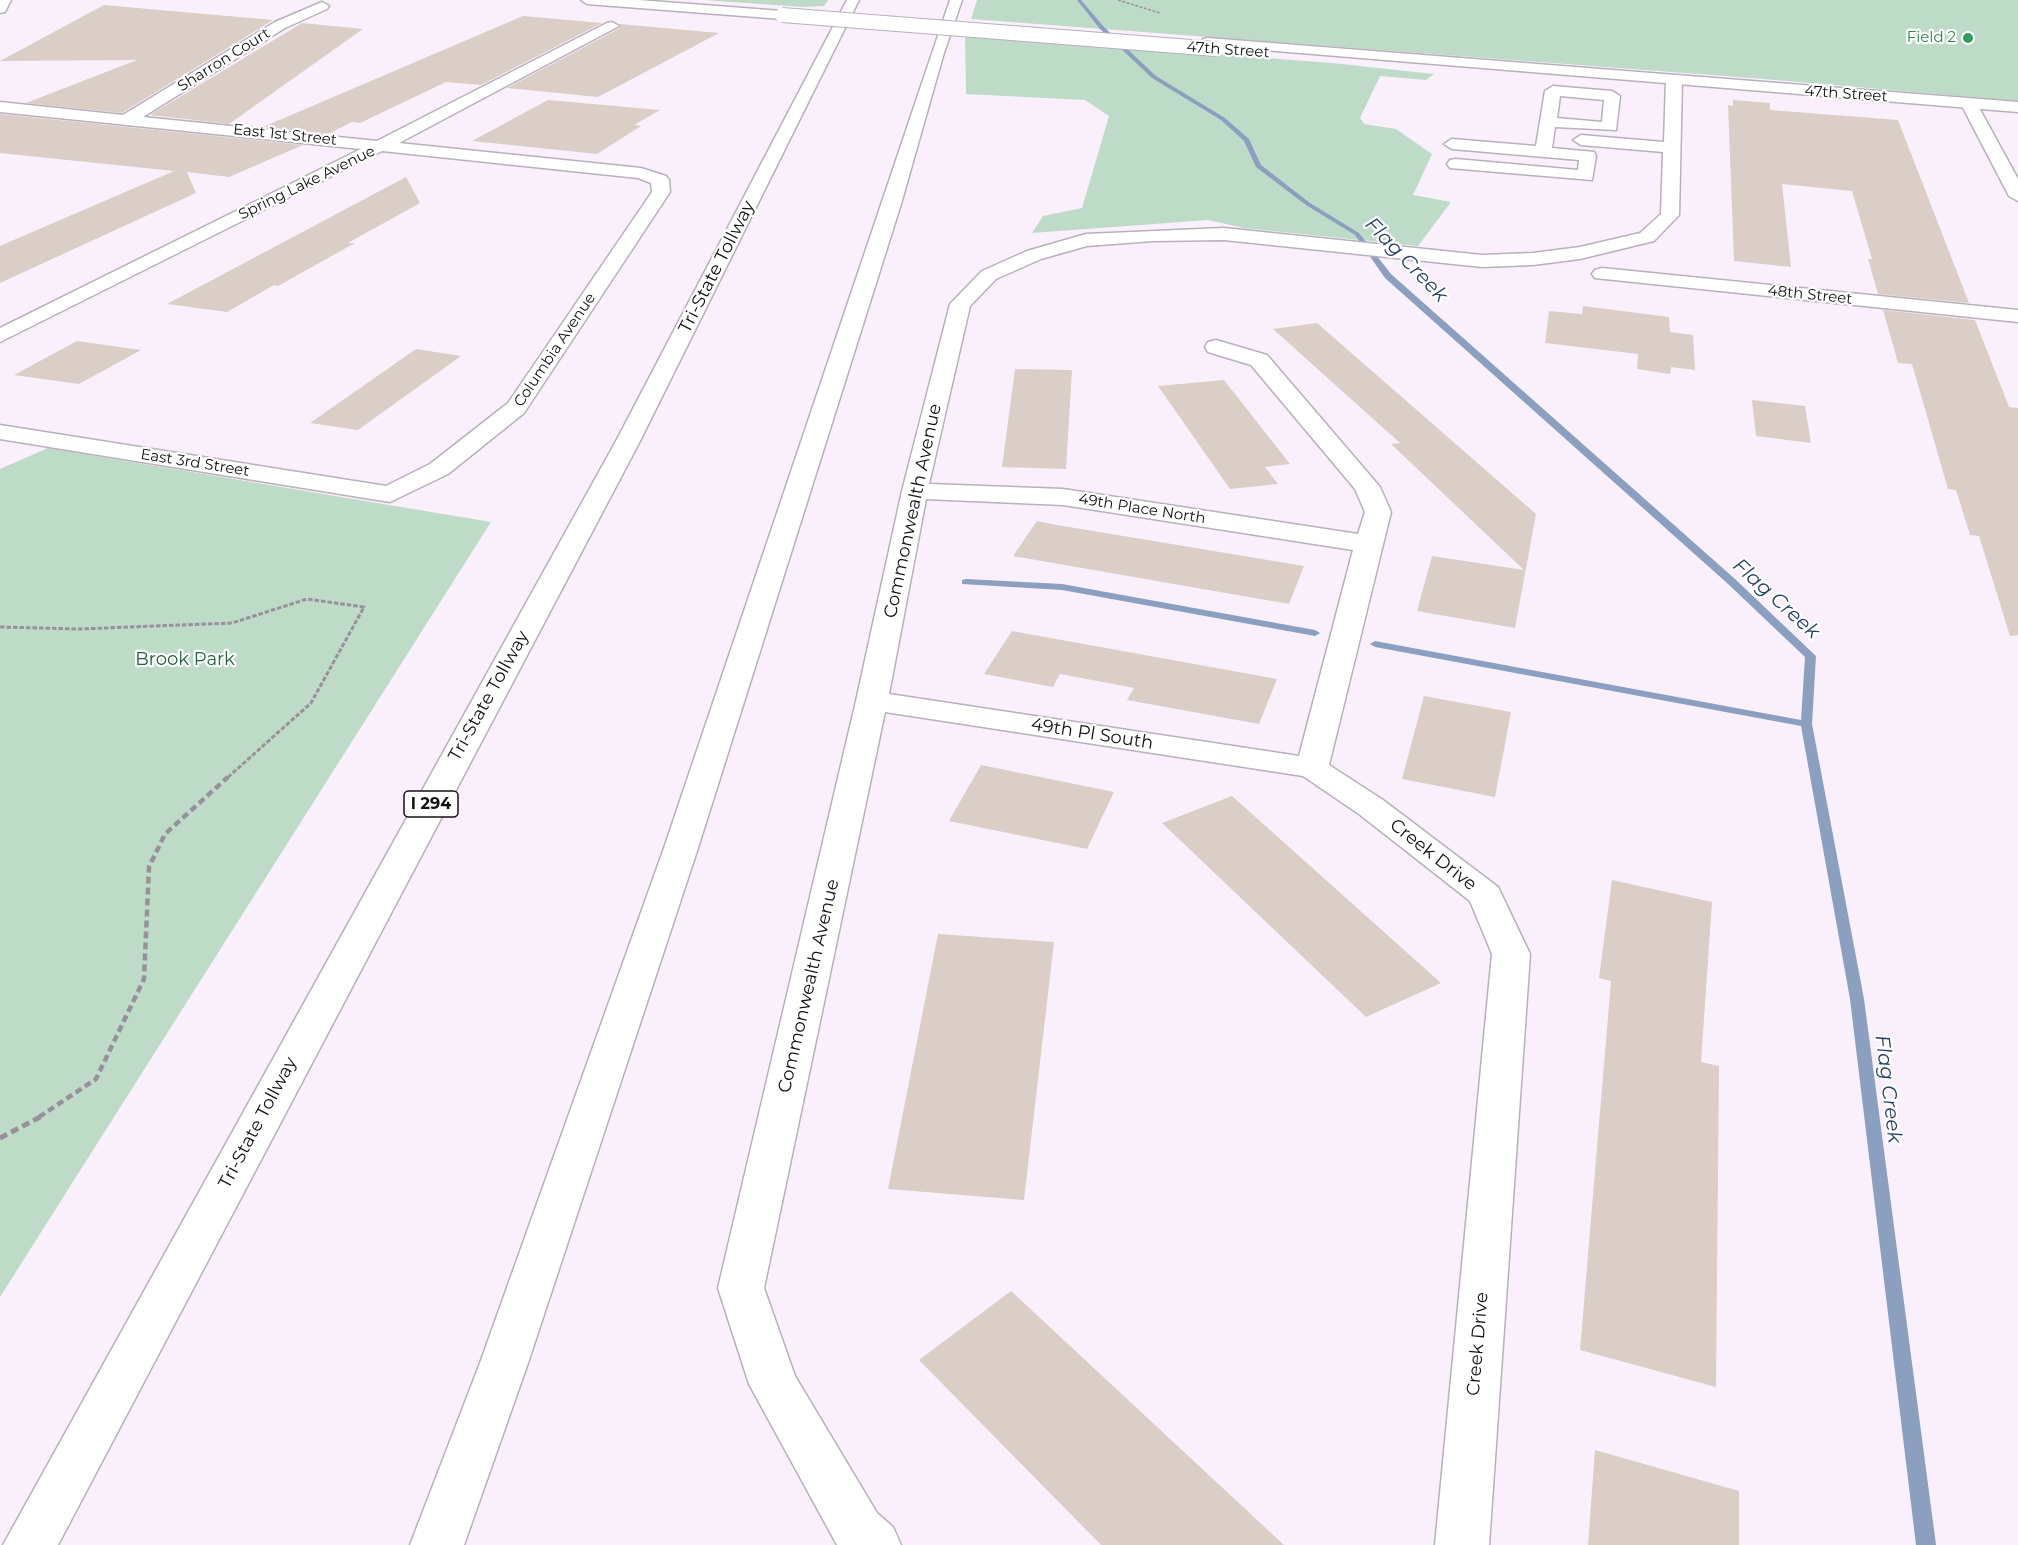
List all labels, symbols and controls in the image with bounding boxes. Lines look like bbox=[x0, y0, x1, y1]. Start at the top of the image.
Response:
street label: Sharron Court bbox=[174, 24, 274, 96]
place label: Field 2 bbox=[1907, 29, 1956, 47]
marker: Field 2 bbox=[1961, 31, 1975, 45]
street label: 47th Street bbox=[1186, 38, 1270, 62]
street label: 47th Street bbox=[1804, 82, 1888, 106]
street label: East 1st Street bbox=[232, 121, 338, 149]
street label: Spring Lake Avenue bbox=[236, 142, 378, 224]
street label: Tri-State Tollway bbox=[674, 197, 760, 337]
water label: Flag Creek bbox=[1360, 213, 1452, 307]
street label: 48th Street bbox=[1767, 282, 1853, 308]
street label: Columbia Avenue bbox=[510, 290, 600, 410]
street label: Commonwealth Avenue bbox=[880, 402, 946, 620]
street label: East 3rd Street bbox=[139, 446, 251, 480]
street label: 49th Place North bbox=[1077, 490, 1207, 528]
water label: Flag Creek bbox=[1728, 554, 1824, 644]
street label: Tri-State Tollway bbox=[444, 627, 534, 765]
park label: Brook Park bbox=[135, 649, 235, 671]
street label: 49th Pl South bbox=[1029, 714, 1155, 754]
road number: I 294 bbox=[404, 791, 458, 817]
street label: Creek Drive bbox=[1385, 814, 1481, 896]
street label: Commonwealth Avenue bbox=[774, 877, 844, 1095]
water label: Flag Creek bbox=[1869, 1034, 1907, 1144]
street label: Tri-State Tollway bbox=[214, 1054, 302, 1192]
street label: Creek Drive bbox=[1463, 1291, 1493, 1397]

